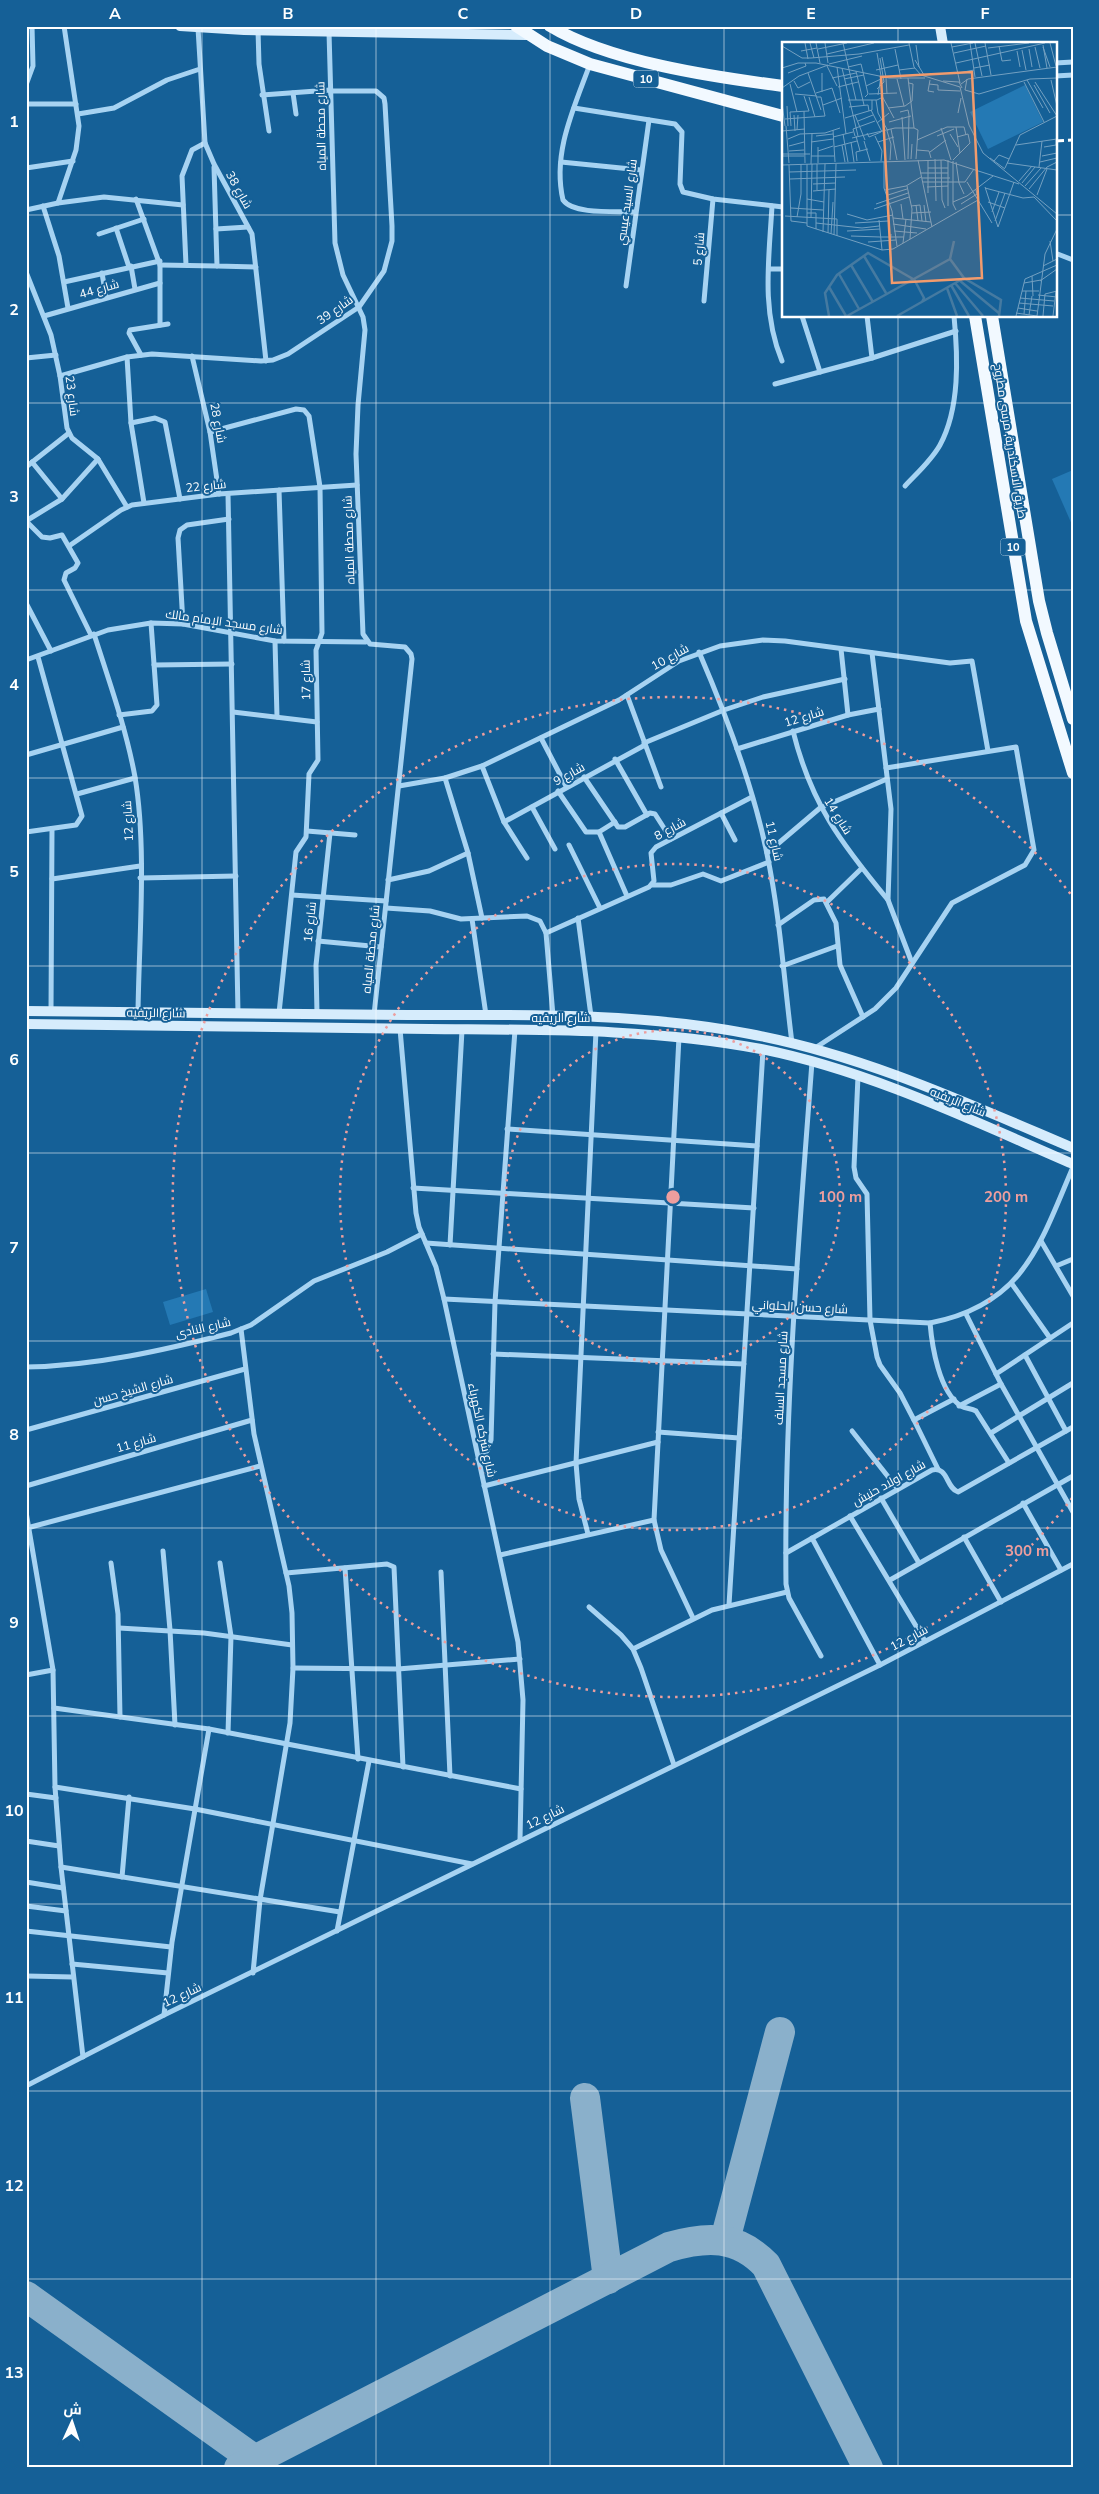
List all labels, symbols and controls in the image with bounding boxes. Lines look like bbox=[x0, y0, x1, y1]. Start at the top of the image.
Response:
text: A bbox=[109, 3, 121, 25]
text: B bbox=[282, 3, 294, 25]
text: C bbox=[458, 3, 469, 25]
text: D bbox=[630, 3, 642, 25]
text: E bbox=[806, 3, 816, 25]
text: F bbox=[981, 3, 990, 25]
inset map bbox=[782, 42, 1056, 318]
road number: 10 bbox=[634, 70, 658, 88]
street label: شارع محطة المياه bbox=[312, 81, 330, 171]
text: 1 bbox=[9, 111, 19, 133]
street label: شارع السيد عيسي bbox=[613, 158, 643, 246]
street label: شارع 38 bbox=[222, 168, 256, 212]
street label: شارع 5 bbox=[690, 232, 708, 266]
street label: شارع 44 bbox=[77, 276, 121, 302]
street label: شارع 39 bbox=[314, 292, 356, 328]
text: 2 bbox=[9, 299, 19, 321]
street label: طريق الاسكندرية, مرسى مطروح bbox=[990, 362, 1030, 520]
street label: شارع 23 bbox=[62, 375, 82, 417]
street label: شارع 28 bbox=[206, 401, 230, 445]
street label: شارع 22 bbox=[185, 476, 227, 496]
text: 3 bbox=[9, 486, 19, 508]
street label: شارع محطة المياه bbox=[339, 495, 359, 585]
road number: 10 bbox=[1000, 538, 1026, 556]
street label: شارع مسجد الإمام مالك bbox=[164, 606, 284, 638]
street label: شارع 10 bbox=[648, 640, 692, 674]
street label: شارع 17 bbox=[298, 659, 314, 701]
text: 4 bbox=[9, 674, 19, 696]
street label: شارع 12 bbox=[782, 703, 826, 731]
street label: شارع 9 bbox=[550, 759, 588, 789]
street label: شارع 14 bbox=[820, 794, 856, 838]
street label: شارع 12 bbox=[119, 800, 137, 842]
street label: شارع 8 bbox=[651, 814, 689, 844]
street label: شارع 11 bbox=[762, 819, 786, 863]
text: 5 bbox=[9, 861, 19, 883]
street label: شارع 16 bbox=[300, 901, 320, 943]
street label: شارع محطة المياه bbox=[358, 904, 384, 994]
street label: شارع الريفيه bbox=[126, 1004, 186, 1022]
street label: شارع الريفيه bbox=[532, 1010, 590, 1026]
text: 6 bbox=[9, 1049, 19, 1071]
street label: شارع الريفيه bbox=[928, 1084, 988, 1120]
text: 100 m bbox=[818, 1187, 862, 1207]
text: 200 m bbox=[984, 1187, 1028, 1207]
centre of rings bbox=[664, 1188, 682, 1206]
text: 7 bbox=[9, 1237, 19, 1259]
street label: شارع حسن الحلواني bbox=[752, 1296, 848, 1320]
street label: شارع النادى bbox=[174, 1314, 232, 1342]
street label: شارع مسجد السلف bbox=[771, 1330, 791, 1426]
street label: شارع الشيخ حسن bbox=[91, 1371, 175, 1409]
street label: شارع شركه الكهرباء bbox=[464, 1381, 500, 1479]
text: 8 bbox=[9, 1424, 19, 1446]
street label: شارع 11 bbox=[114, 1430, 158, 1456]
street label: شارع اولاد حنيش bbox=[850, 1456, 929, 1510]
text: 300 m bbox=[1005, 1541, 1049, 1561]
text: 9 bbox=[9, 1612, 19, 1634]
street label: شارع 12 bbox=[887, 1621, 931, 1655]
text: 10 bbox=[4, 1800, 24, 1822]
street label: شارع 12 bbox=[523, 1801, 567, 1833]
street label: شارع 12 bbox=[160, 1979, 204, 2011]
text: 11 bbox=[4, 1987, 24, 2009]
text: 12 bbox=[4, 2175, 24, 2197]
text: 13 bbox=[4, 2362, 24, 2384]
north arrow bbox=[48, 2396, 98, 2446]
text: ش bbox=[63, 2400, 82, 2419]

